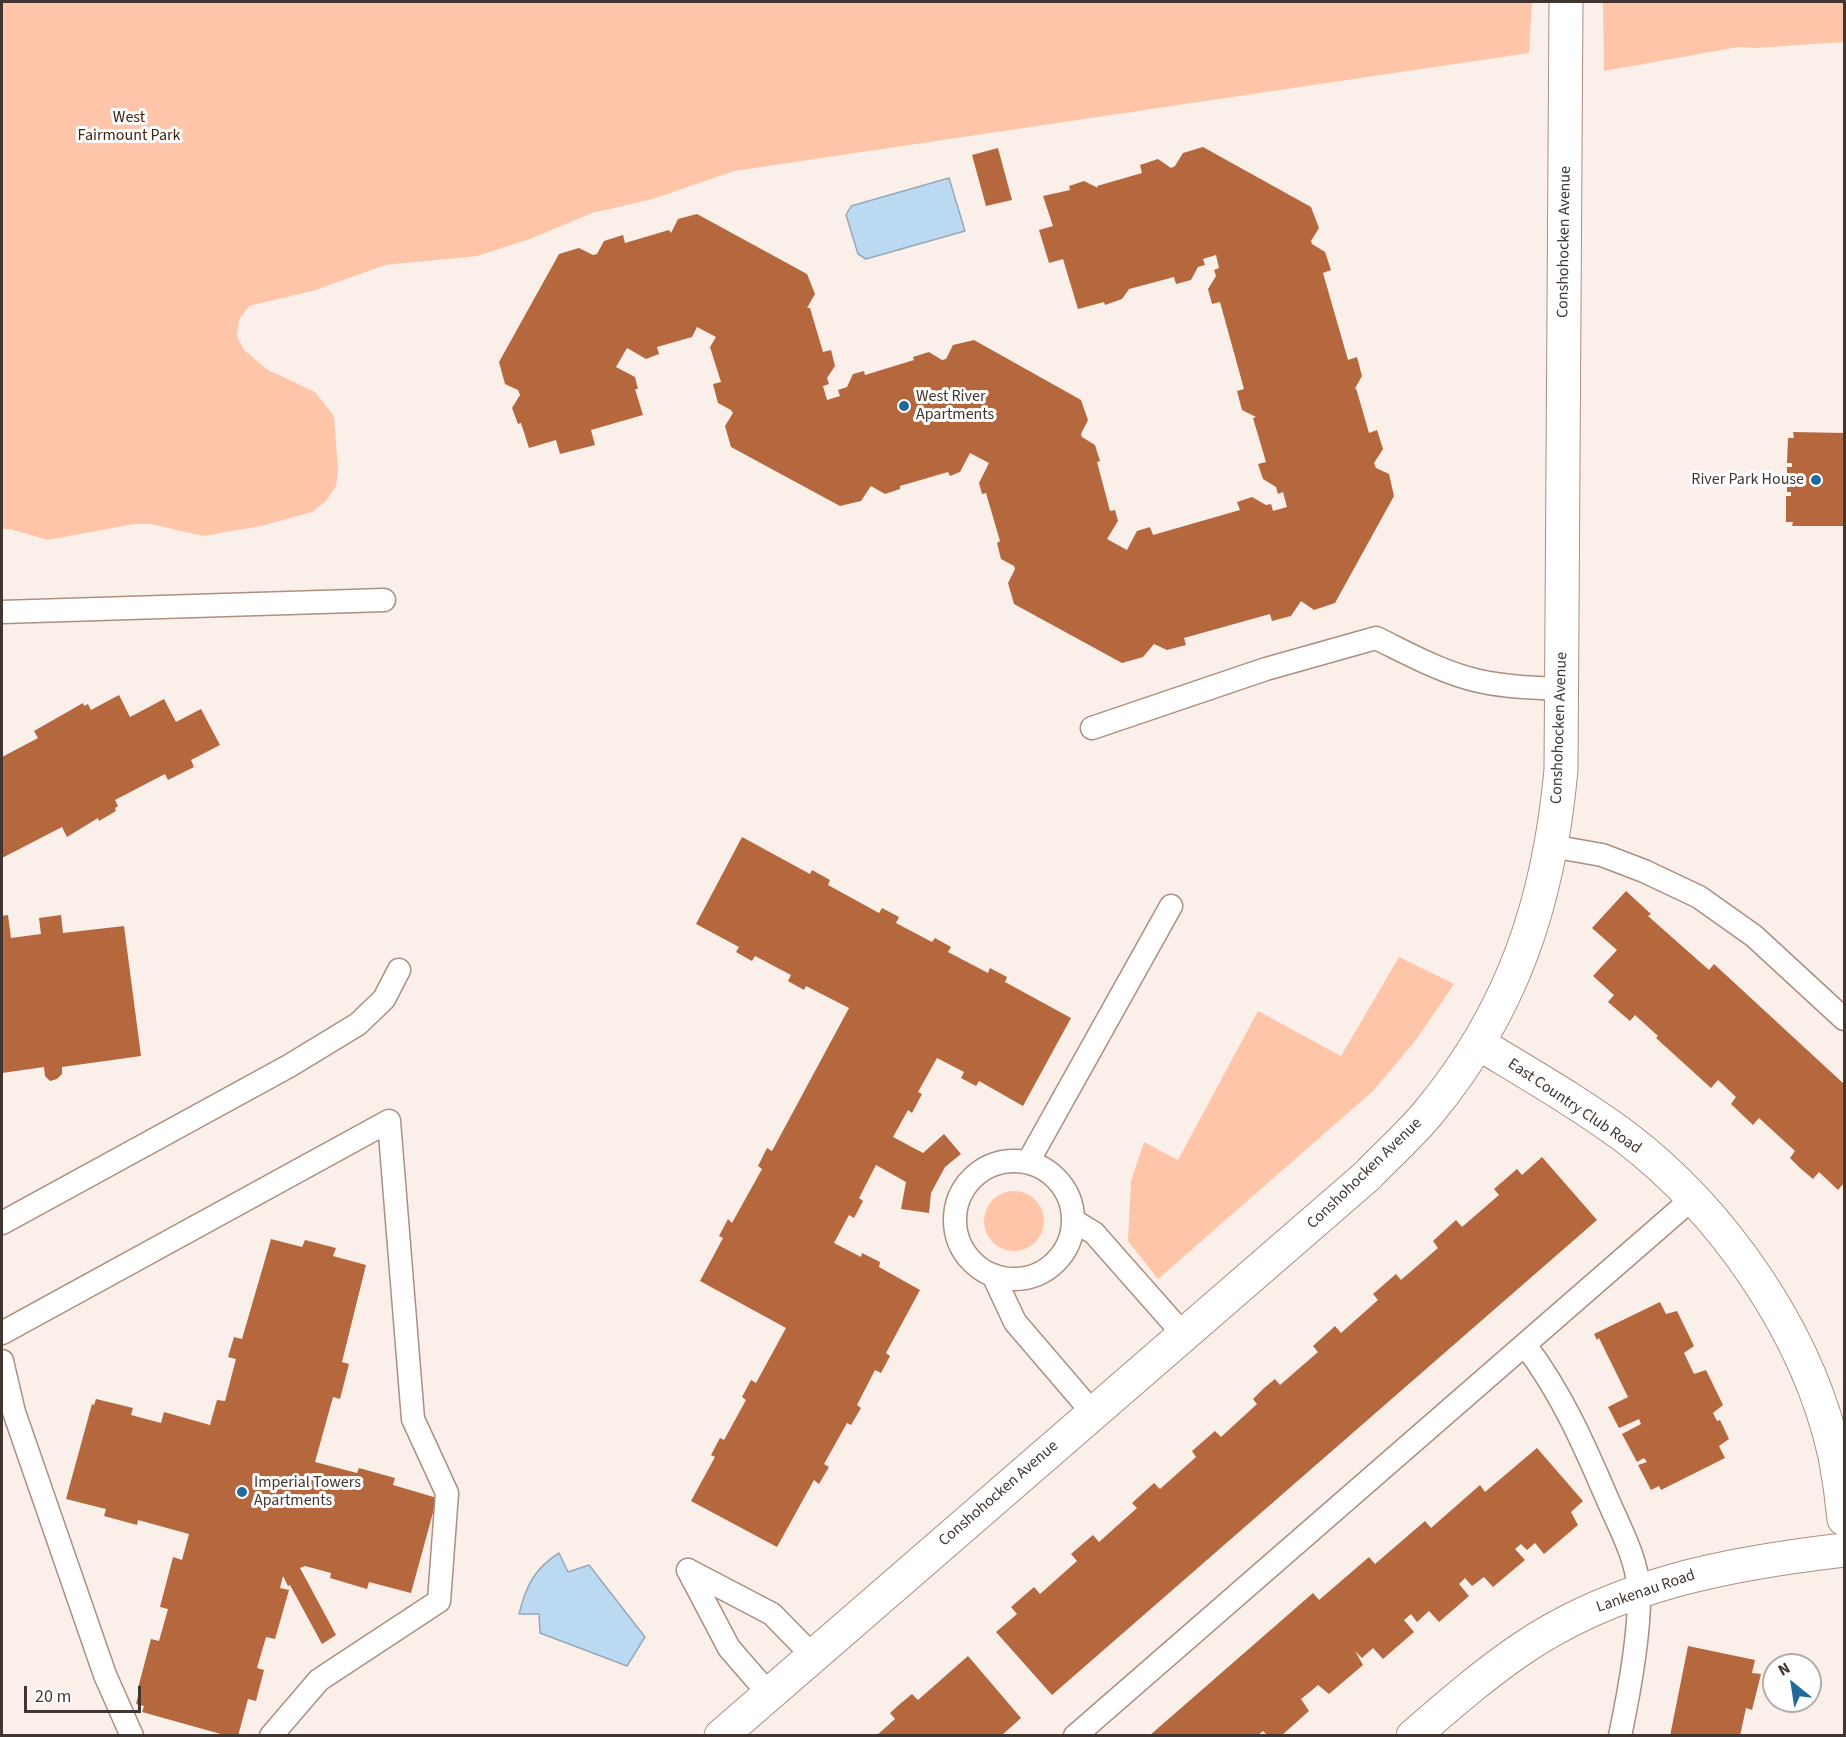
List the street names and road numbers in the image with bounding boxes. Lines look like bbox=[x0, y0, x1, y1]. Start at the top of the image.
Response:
street label: Conshohocken Avenue bbox=[1554, 166, 1576, 318]
street label: Conshohocken Avenue bbox=[1548, 652, 1572, 804]
street label: East Country Club Road bbox=[1504, 1055, 1644, 1159]
street label: Conshohocken Avenue bbox=[1304, 1114, 1426, 1234]
street label: Conshohocken Avenue bbox=[935, 1437, 1063, 1551]
street label: Lankenau Road bbox=[1594, 1566, 1698, 1618]

